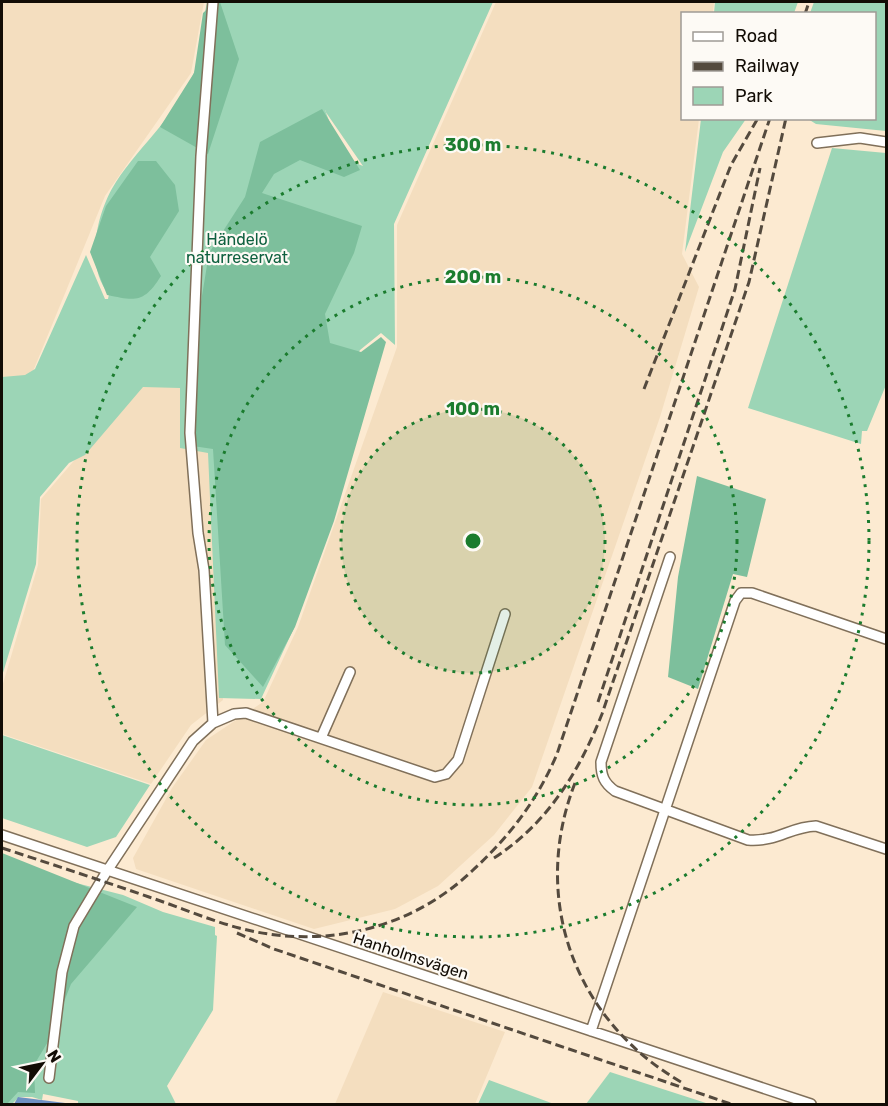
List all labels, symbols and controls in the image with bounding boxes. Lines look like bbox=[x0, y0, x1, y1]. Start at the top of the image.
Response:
legend bbox=[681, 12, 876, 120]
text: Road bbox=[735, 25, 778, 47]
text: Railway bbox=[735, 55, 799, 77]
text: Park bbox=[735, 85, 773, 107]
text: 300 m bbox=[445, 134, 501, 156]
park label: Händelö naturreservat bbox=[186, 230, 288, 267]
text: 200 m bbox=[445, 266, 501, 288]
text: 100 m bbox=[446, 398, 500, 420]
centre of rings bbox=[463, 531, 483, 551]
street label: Hanholmsvägen bbox=[351, 928, 471, 984]
north arrow bbox=[12, 1034, 72, 1094]
text: N bbox=[43, 1046, 65, 1066]

